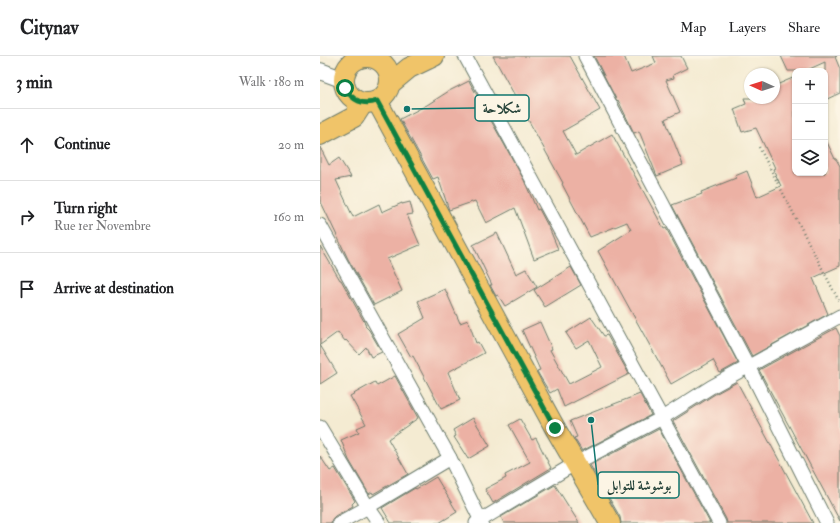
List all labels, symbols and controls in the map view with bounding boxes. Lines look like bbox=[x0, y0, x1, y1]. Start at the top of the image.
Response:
text: Citynav bbox=[20, 16, 79, 40]
text: Map bbox=[680, 19, 706, 36]
text: Layers bbox=[728, 19, 766, 36]
text: Share bbox=[788, 19, 820, 36]
north arrow bbox=[744, 68, 780, 104]
map controls bbox=[792, 68, 828, 176]
button: + bbox=[792, 68, 828, 104]
text: 3 min bbox=[16, 72, 53, 93]
text: Walk · 180 m bbox=[239, 74, 304, 90]
route start bbox=[336, 79, 354, 97]
callout: شكلاحة bbox=[475, 95, 529, 121]
text: شكلاحة bbox=[483, 100, 521, 117]
button: − bbox=[792, 104, 828, 140]
icon: ahead bbox=[16, 134, 38, 156]
text: Continue bbox=[54, 135, 110, 154]
text: 20 m bbox=[278, 137, 304, 153]
button: layers bbox=[792, 140, 828, 176]
text: Turn right bbox=[54, 199, 117, 218]
icon: right bbox=[16, 206, 38, 228]
text: 160 m bbox=[273, 209, 304, 225]
text: Rue 1er Novembre bbox=[54, 218, 151, 234]
icon: arrive bbox=[16, 278, 38, 300]
text: Arrive at destination bbox=[54, 279, 174, 298]
route end bbox=[546, 419, 564, 437]
callout: بوشوشة للتوابل bbox=[598, 472, 679, 498]
text: بوشوشة للتوابل bbox=[607, 477, 672, 495]

